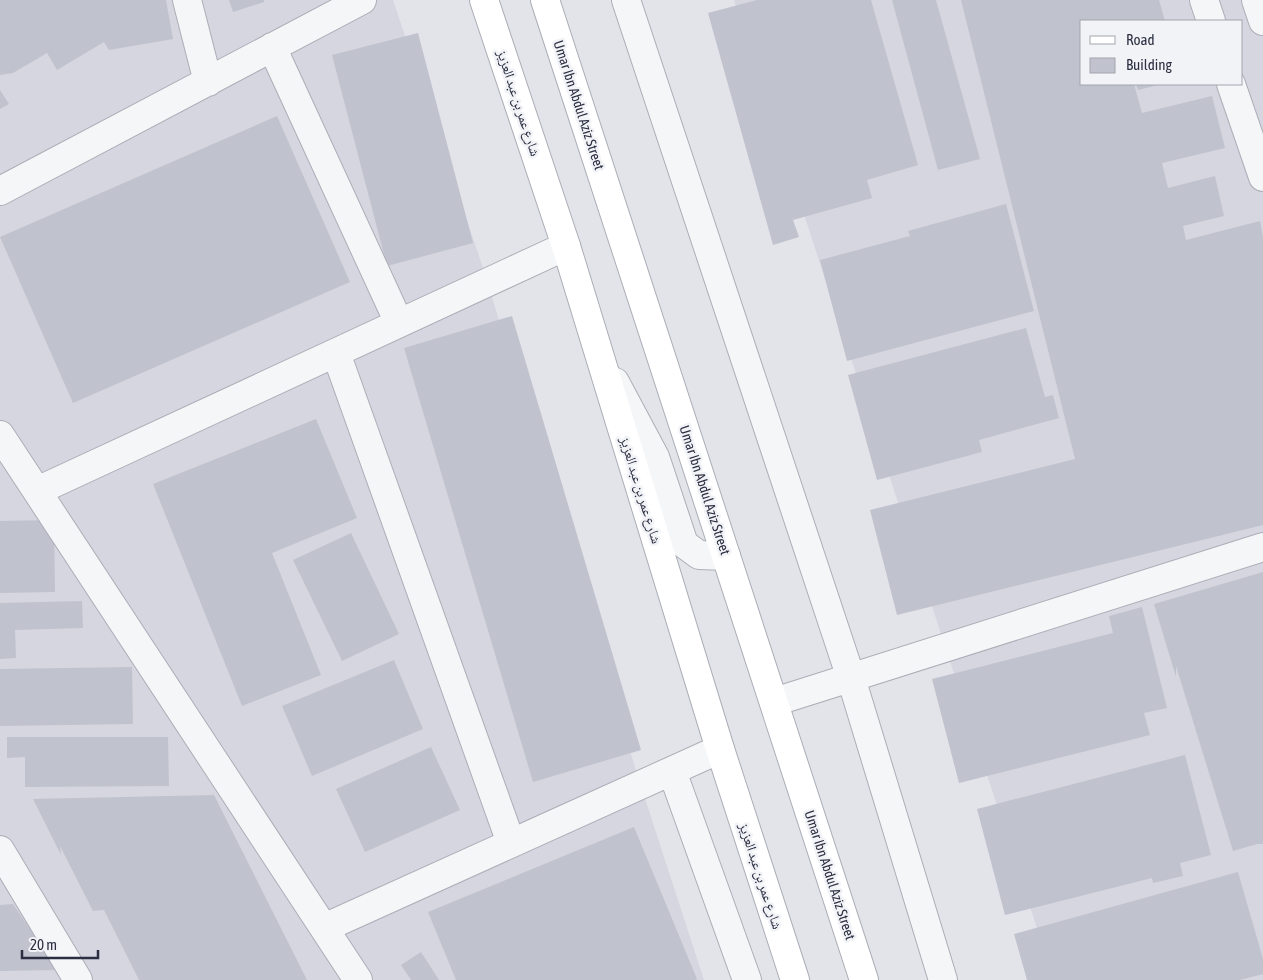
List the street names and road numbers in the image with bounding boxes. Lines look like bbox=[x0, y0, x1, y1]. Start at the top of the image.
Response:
street label: Umar Ibn Abdul Aziz Street bbox=[551, 38, 607, 172]
street label: شارع عمر بن عبد العزيز bbox=[492, 47, 544, 159]
street label: Umar Ibn Abdul Aziz Street bbox=[677, 423, 733, 557]
street label: شارع عمر بن عبد العزيز bbox=[615, 434, 665, 546]
street label: Umar Ibn Abdul Aziz Street bbox=[802, 808, 858, 942]
street label: شارع عمر بن عبد العزيز bbox=[734, 820, 786, 932]

